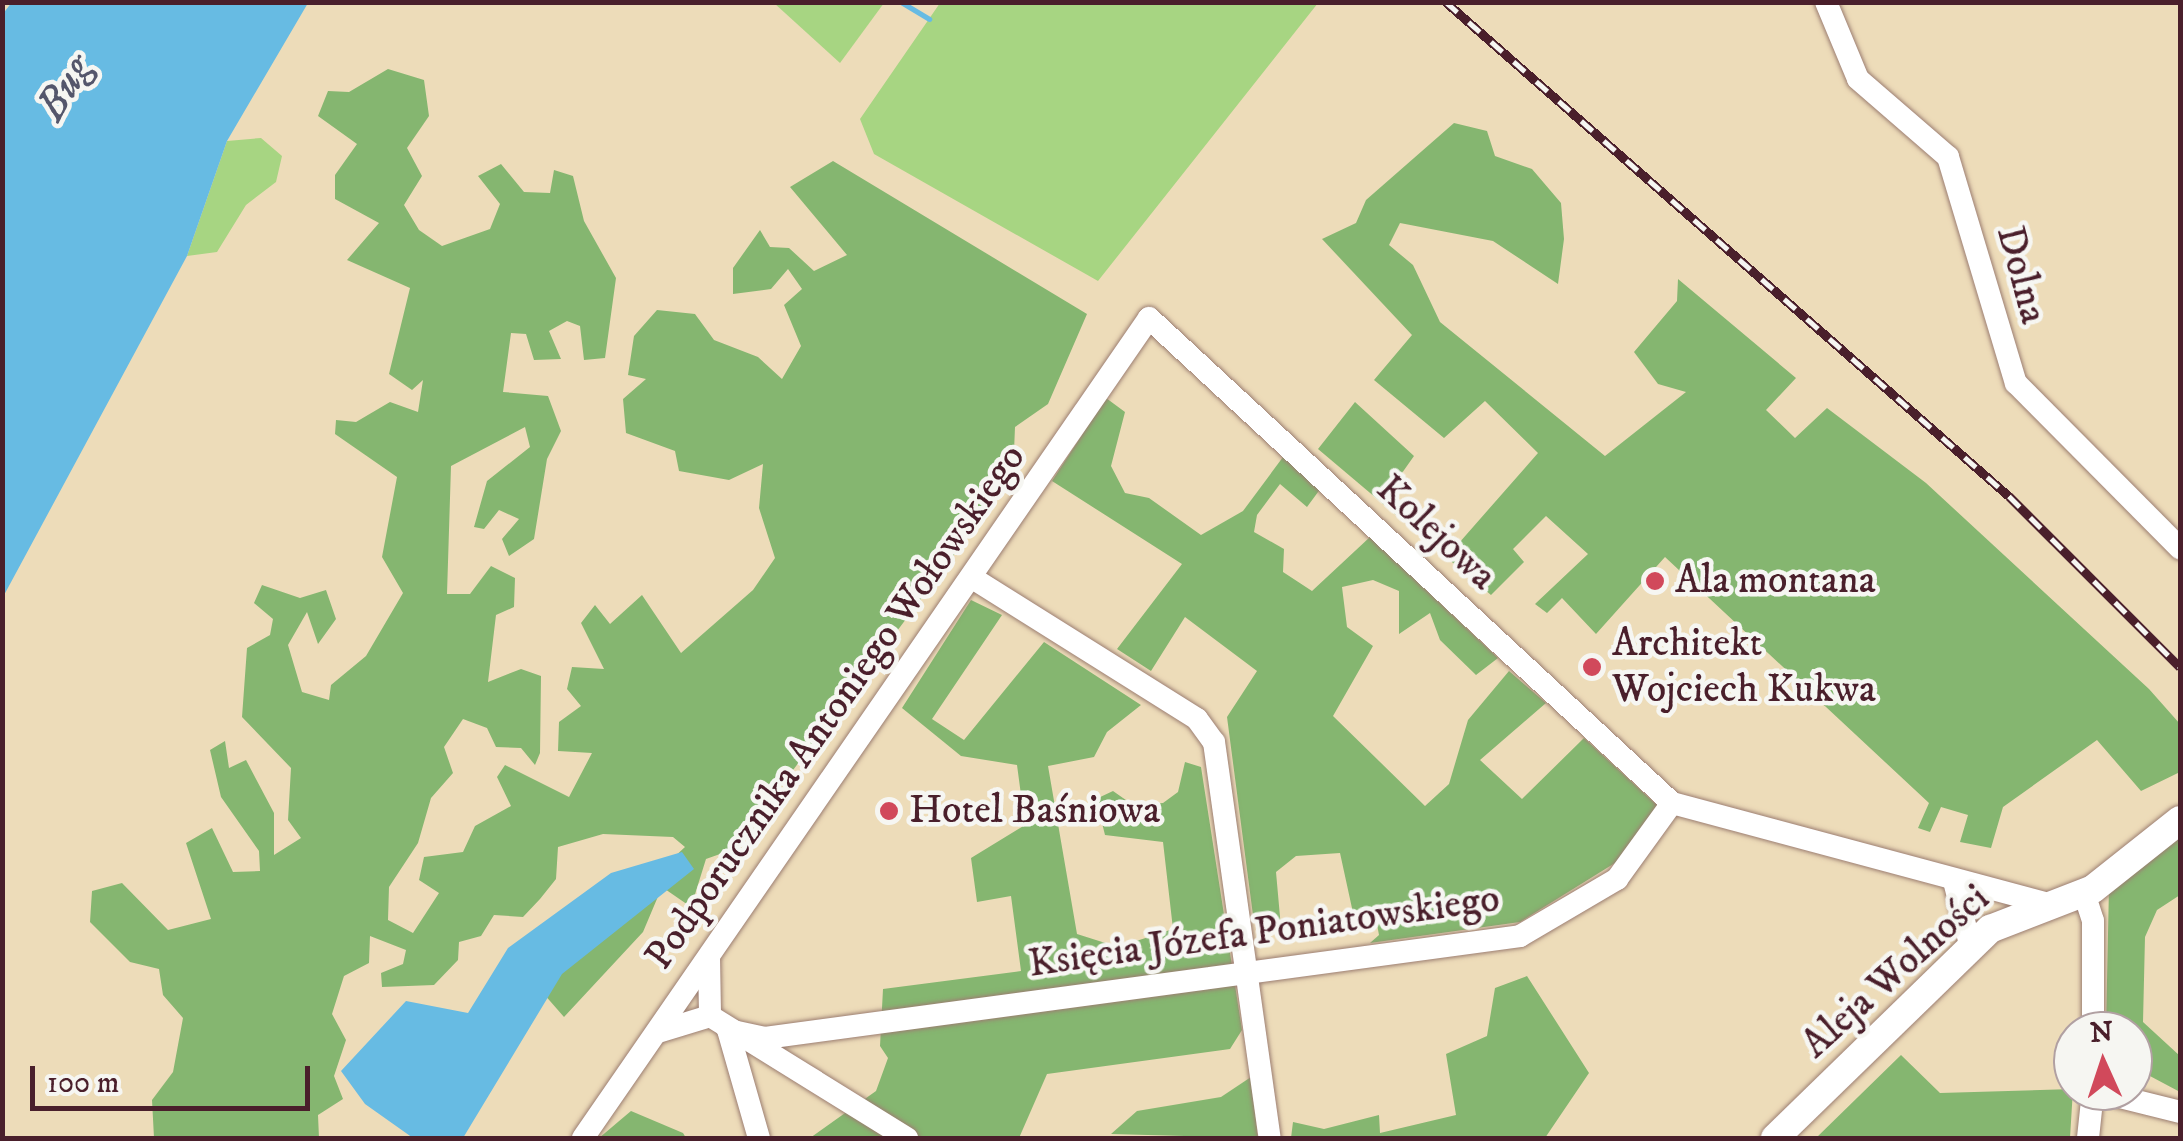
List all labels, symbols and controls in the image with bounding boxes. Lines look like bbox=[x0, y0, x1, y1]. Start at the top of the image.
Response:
water label: Bug bbox=[26, 46, 104, 130]
street label: Dolna bbox=[1985, 221, 2057, 329]
street label: Podporucznika Antoniego Wołowskiego bbox=[636, 435, 1036, 979]
street label: Kolejowa bbox=[1366, 465, 1506, 601]
place label: Ala montana bbox=[1675, 557, 1876, 605]
marker: Ala montana bbox=[1644, 570, 1666, 592]
place label: Architekt Wojciech Kukwa bbox=[1612, 620, 1876, 714]
marker: Architekt Wojciech Kukwa bbox=[1581, 656, 1603, 678]
place label: Hotel Baśniowa bbox=[909, 787, 1160, 835]
marker: Hotel Baśniowa bbox=[878, 800, 900, 822]
street label: Księcia Józefa Poniatowskiego bbox=[1025, 875, 1503, 989]
street label: Aleja Wolności bbox=[1792, 875, 2000, 1069]
north arrow bbox=[2053, 1011, 2153, 1111]
text: N bbox=[2089, 1014, 2114, 1051]
scale bar bbox=[35, 1046, 315, 1108]
text: 100 m bbox=[47, 1065, 119, 1102]

